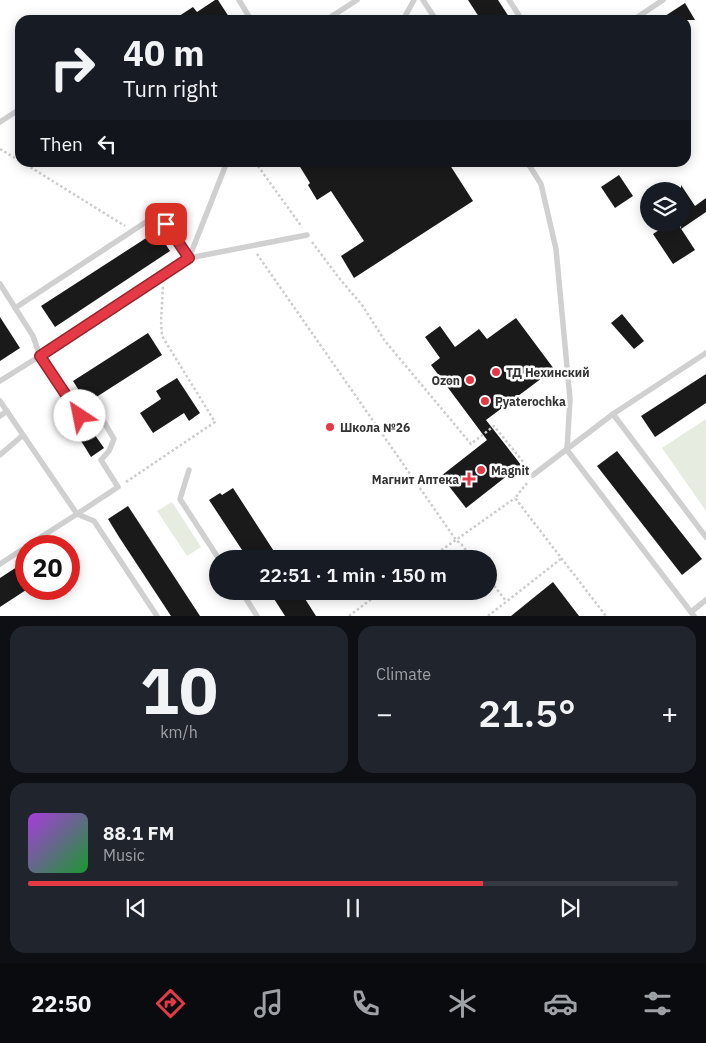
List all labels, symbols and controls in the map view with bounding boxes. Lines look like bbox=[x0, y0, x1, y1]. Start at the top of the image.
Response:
text: 40 m bbox=[123, 30, 205, 76]
icon: right bbox=[40, 35, 105, 100]
text: Turn right bbox=[123, 74, 218, 103]
icon: left bbox=[93, 130, 121, 158]
text: Then bbox=[40, 132, 83, 156]
map controls bbox=[640, 182, 690, 232]
button: layers bbox=[640, 182, 690, 232]
pin bbox=[145, 203, 187, 245]
icon: arrive bbox=[152, 210, 180, 238]
place label: ТД Нехинский bbox=[506, 365, 590, 380]
marker: ТД Нехинский bbox=[490, 366, 502, 378]
place label: Ozon bbox=[431, 373, 460, 388]
marker: Ozon bbox=[464, 374, 476, 386]
position arrow bbox=[53, 389, 105, 441]
place label: Pyaterochka bbox=[495, 394, 566, 409]
marker: Pyaterochka bbox=[479, 395, 491, 407]
place label: Школа №26 bbox=[340, 420, 410, 435]
marker: Школа №26 bbox=[324, 421, 336, 433]
place label: Magnit bbox=[491, 463, 530, 478]
marker: Magnit bbox=[475, 464, 487, 476]
place label: Магнит Аптека bbox=[372, 472, 459, 487]
marker: Магнит Аптека bbox=[463, 473, 475, 485]
speed limit sign: 20 bbox=[15, 535, 80, 600]
text: 22:51 · 1 min · 150 m bbox=[259, 563, 447, 587]
text: 10 bbox=[140, 647, 218, 732]
text: Climate bbox=[376, 664, 431, 684]
text: 21.5° bbox=[478, 688, 576, 737]
text: − bbox=[376, 695, 393, 732]
text: + bbox=[661, 695, 678, 732]
text: km/h bbox=[160, 722, 198, 742]
text: 88.1 FM bbox=[103, 821, 174, 845]
text: Music bbox=[103, 845, 145, 865]
icon: previous bbox=[122, 894, 150, 922]
icon: pause bbox=[339, 894, 367, 922]
icon: next bbox=[556, 894, 584, 922]
icon: directions bbox=[153, 986, 188, 1021]
icon: music bbox=[251, 986, 286, 1021]
icon: phone bbox=[348, 986, 383, 1021]
icon: climate bbox=[445, 986, 480, 1021]
icon: car bbox=[543, 986, 578, 1021]
icon: filters bbox=[640, 986, 675, 1021]
text: 22:50 bbox=[31, 989, 91, 1018]

